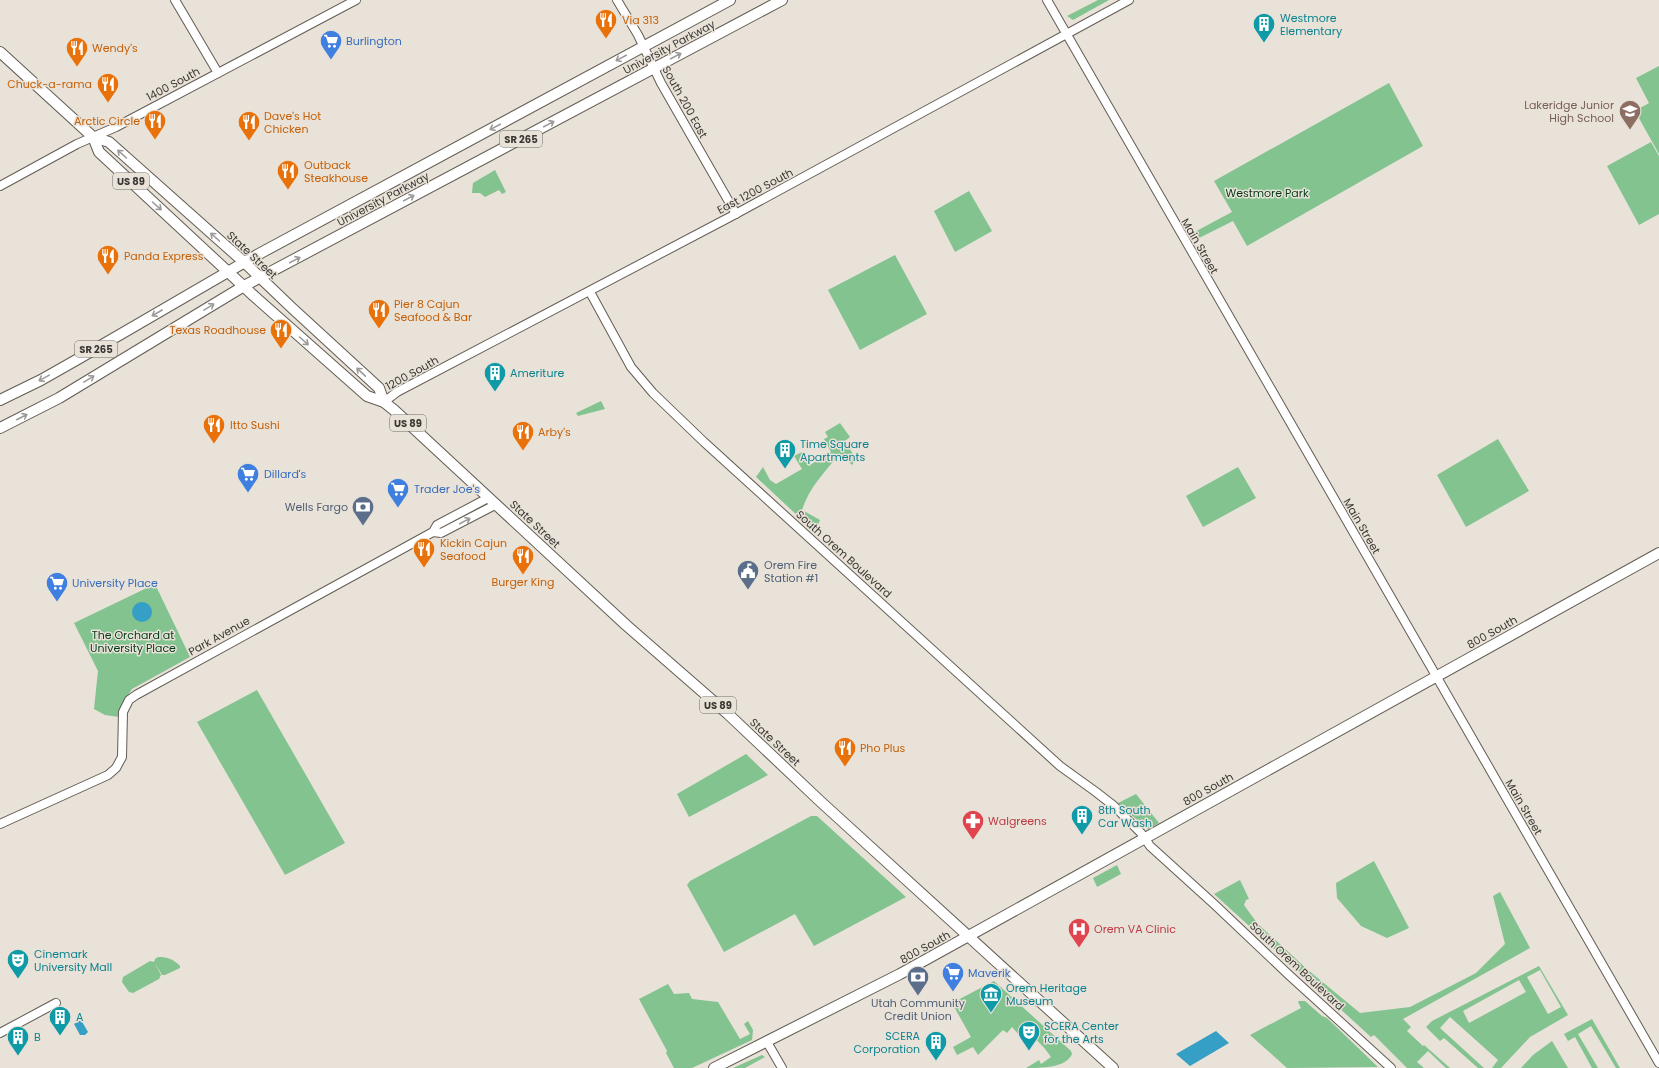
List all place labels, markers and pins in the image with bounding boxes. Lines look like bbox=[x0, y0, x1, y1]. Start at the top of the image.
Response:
restaurant icon: Via 313 bbox=[593, 7, 619, 40]
place label: Westmore Elementary bbox=[1280, 10, 1343, 39]
building icon: Westmore Elementary bbox=[1251, 11, 1277, 44]
place label: Via 313 bbox=[622, 12, 659, 28]
supermarket icon: Burlington bbox=[318, 28, 344, 61]
place label: Burlington bbox=[346, 33, 402, 49]
restaurant icon: Wendy's bbox=[64, 35, 90, 68]
place label: Wendy's bbox=[92, 40, 138, 56]
restaurant icon: Chuck-a-rama bbox=[95, 71, 121, 104]
place label: Chuck-a-rama bbox=[7, 76, 92, 92]
place label: Lakeridge Junior High School bbox=[1524, 97, 1614, 126]
school or university icon: Lakeridge Junior High School bbox=[1617, 98, 1643, 131]
restaurant icon: Arctic Circle bbox=[142, 108, 168, 141]
place label: Dave's Hot Chicken bbox=[264, 108, 321, 137]
restaurant icon: Dave's Hot Chicken bbox=[236, 109, 262, 142]
place label: Arctic Circle bbox=[74, 113, 140, 129]
place label: Outback Steakhouse bbox=[304, 157, 368, 186]
restaurant icon: Outback Steakhouse bbox=[275, 158, 301, 191]
restaurant icon: Panda Express bbox=[95, 243, 121, 276]
place label: Panda Express bbox=[124, 248, 204, 264]
place label: Pier 8 Cajun Seafood & Bar bbox=[394, 296, 472, 325]
restaurant icon: Pier 8 Cajun Seafood & Bar bbox=[366, 297, 392, 330]
restaurant icon: Texas Roadhouse bbox=[268, 317, 294, 350]
place label: Texas Roadhouse bbox=[170, 322, 266, 338]
building icon: Ameriture bbox=[482, 360, 508, 393]
place label: Ameriture bbox=[510, 365, 565, 381]
restaurant icon: Itto Sushi bbox=[201, 412, 227, 445]
place label: Itto Sushi bbox=[230, 417, 280, 433]
restaurant icon: Arby's bbox=[510, 419, 536, 452]
place label: Arby's bbox=[538, 424, 571, 440]
place label: Time Square Apartments bbox=[800, 436, 869, 465]
building icon: Time Square Apartments bbox=[772, 437, 798, 470]
supermarket icon: Dillard's bbox=[235, 461, 261, 494]
place label: Dillard's bbox=[264, 466, 307, 482]
supermarket icon: Trader Joe's bbox=[385, 476, 411, 509]
place label: Trader Joe's bbox=[414, 481, 480, 497]
bank icon: Wells Fargo bbox=[350, 494, 376, 527]
place label: Wells Fargo bbox=[285, 499, 348, 515]
place label: Kickin Cajun Seafood bbox=[440, 535, 507, 564]
restaurant icon: Kickin Cajun Seafood bbox=[411, 536, 437, 569]
restaurant icon: Burger King bbox=[510, 543, 536, 576]
place label: Orem Fire Station #1 bbox=[764, 557, 818, 586]
public building icon: Orem Fire Station #1 bbox=[735, 558, 761, 591]
supermarket icon: University Place bbox=[44, 570, 70, 603]
place label: Burger King bbox=[492, 574, 554, 590]
place label: University Place bbox=[72, 575, 158, 591]
restaurant icon: Pho Plus bbox=[832, 735, 858, 768]
place label: Pho Plus bbox=[860, 740, 906, 756]
place label: 8th South Car Wash bbox=[1098, 802, 1152, 831]
building icon: 8th South Car Wash bbox=[1069, 803, 1095, 836]
pharmacy icon: Walgreens bbox=[960, 808, 986, 841]
place label: Walgreens bbox=[988, 813, 1047, 829]
hospital icon: Orem VA Clinic bbox=[1066, 916, 1092, 949]
place label: Orem VA Clinic bbox=[1094, 921, 1176, 937]
place label: Cinemark University Mall bbox=[34, 946, 112, 975]
theatre icon: Cinemark University Mall bbox=[5, 947, 31, 980]
supermarket icon: Maverik bbox=[940, 960, 966, 993]
bank icon: Utah Community Credit Union bbox=[905, 964, 931, 997]
place label: Maverik bbox=[968, 965, 1011, 981]
place label: Orem Heritage Museum bbox=[1006, 980, 1087, 1009]
museum icon: Orem Heritage Museum bbox=[978, 981, 1004, 1014]
place label: Utah Community Credit Union bbox=[871, 995, 966, 1024]
building icon: A bbox=[47, 1004, 73, 1037]
place label: A bbox=[76, 1009, 84, 1025]
place label: SCERA Center for the Arts bbox=[1044, 1018, 1119, 1047]
theatre icon: SCERA Center for the Arts bbox=[1016, 1019, 1042, 1052]
building icon: B bbox=[5, 1024, 31, 1057]
place label: SCERA Corporation bbox=[854, 1028, 921, 1057]
place label: B bbox=[34, 1029, 41, 1045]
building icon: SCERA Corporation bbox=[923, 1029, 949, 1062]

